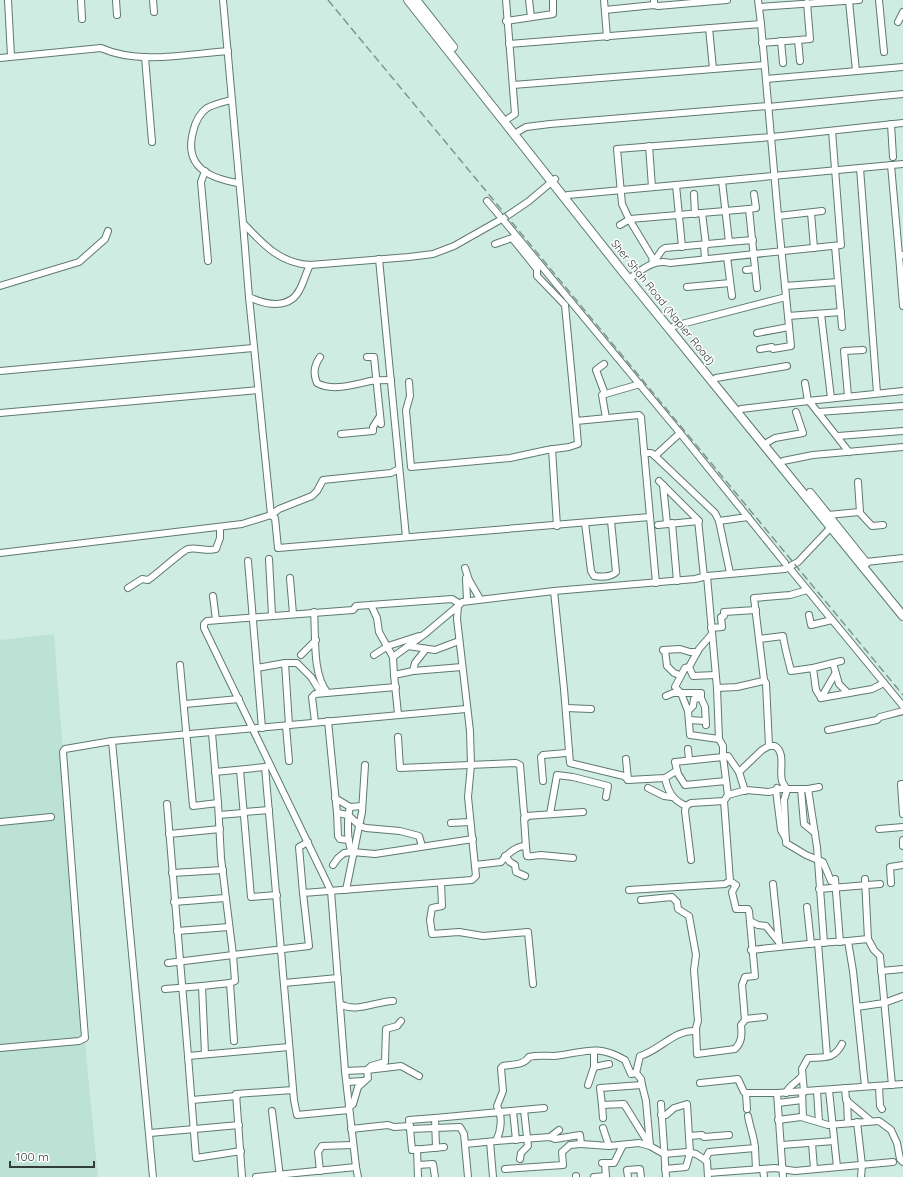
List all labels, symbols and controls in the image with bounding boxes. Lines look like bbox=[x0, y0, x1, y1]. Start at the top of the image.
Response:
street label: Sher Shah Road (Napier Road) bbox=[608, 237, 718, 367]
scale bar bbox=[10, 1143, 94, 1169]
text: 100 m bbox=[16, 1149, 49, 1164]

